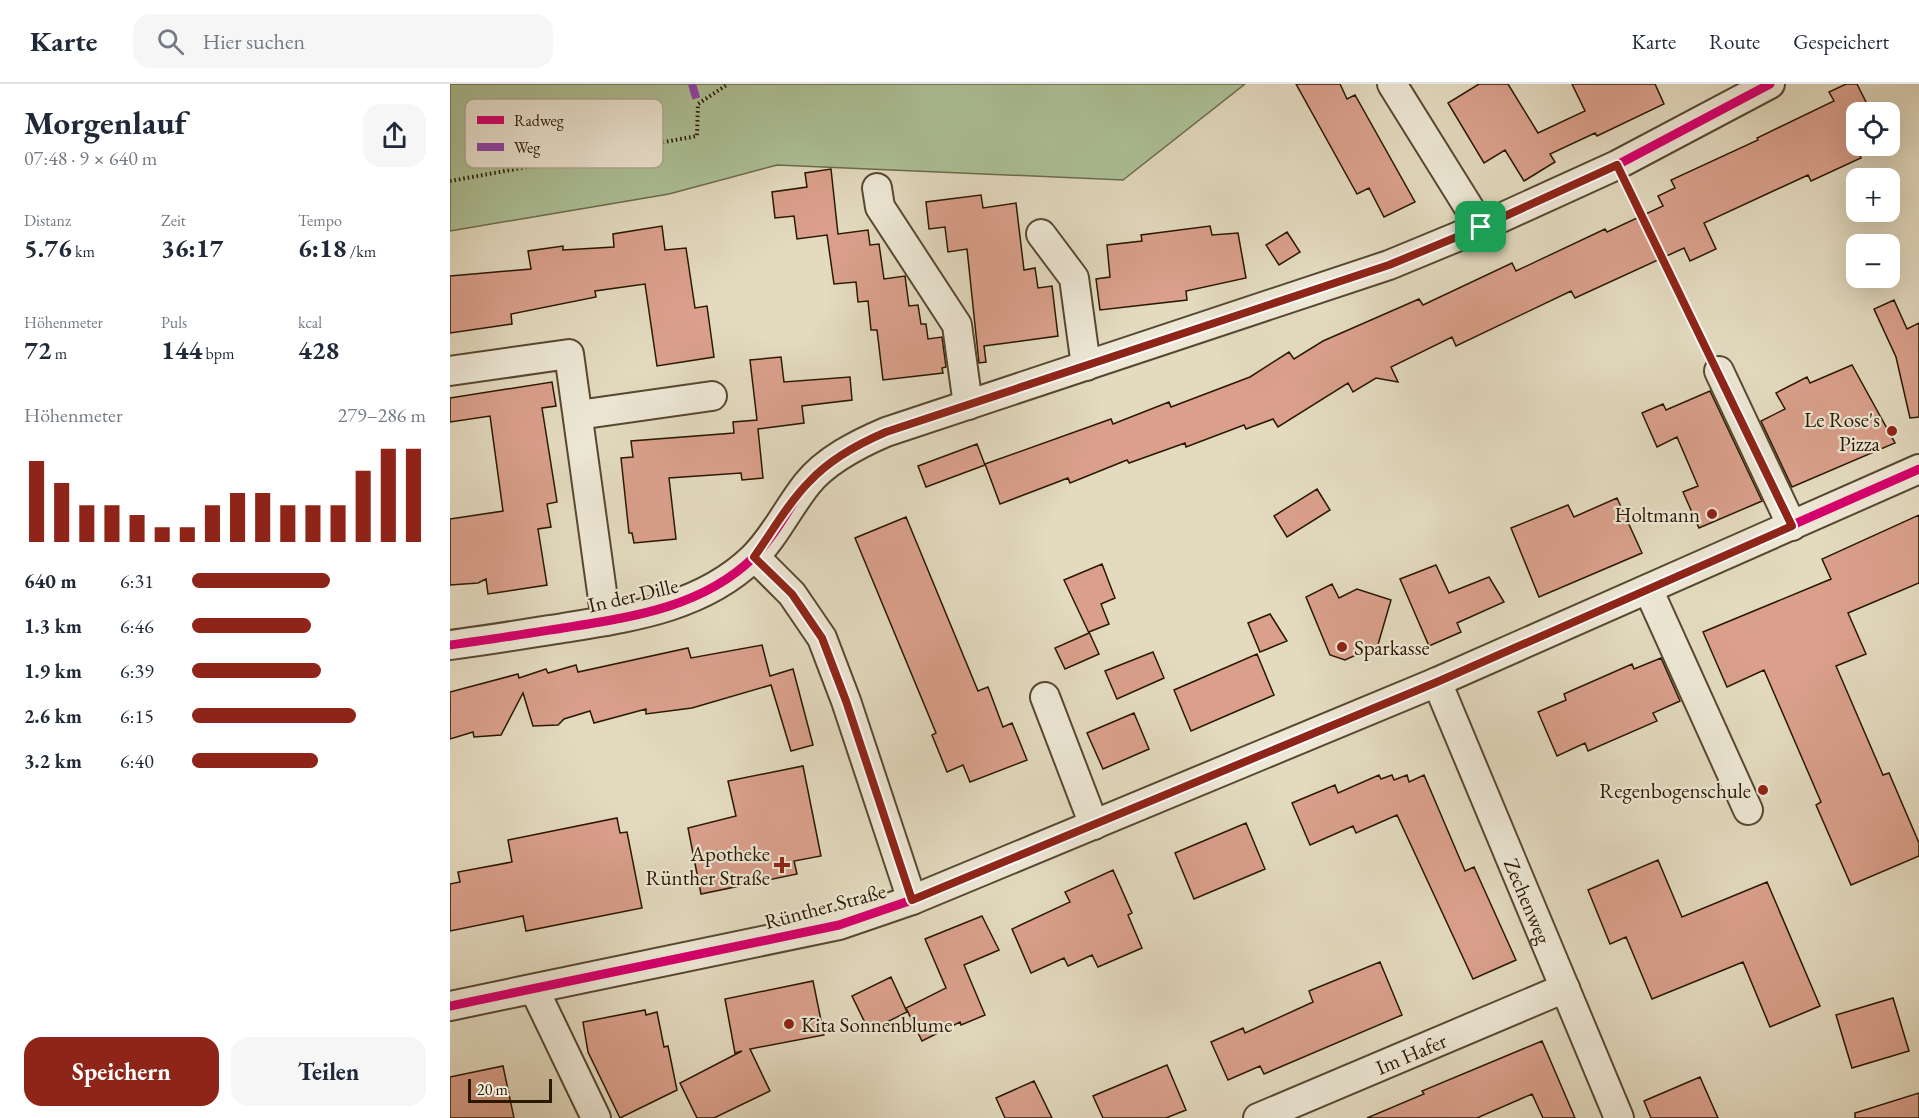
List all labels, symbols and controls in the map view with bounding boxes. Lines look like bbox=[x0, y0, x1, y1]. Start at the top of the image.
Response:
search box bbox=[133, 14, 553, 68]
text: Karte bbox=[30, 23, 97, 59]
icon: search bbox=[154, 25, 187, 58]
text: Hier suchen bbox=[202, 27, 305, 56]
text: Karte bbox=[1632, 28, 1676, 55]
text: Route bbox=[1709, 28, 1760, 55]
text: Gespeichert bbox=[1793, 28, 1889, 55]
legend bbox=[465, 99, 663, 168]
text: Morgenlauf bbox=[24, 101, 186, 144]
map controls bbox=[1846, 102, 1900, 288]
button: locate bbox=[1846, 102, 1900, 156]
button: share bbox=[363, 104, 426, 167]
text: Radweg bbox=[514, 110, 565, 131]
text: Weg bbox=[514, 137, 541, 158]
text: 07:48 · 9 × 640 m bbox=[24, 145, 157, 171]
button: + bbox=[1846, 168, 1900, 222]
pin bbox=[1455, 201, 1506, 252]
text: Distanz bbox=[24, 210, 71, 231]
text: Zeit bbox=[161, 210, 186, 231]
text: Tempo bbox=[298, 210, 342, 231]
icon: arrive bbox=[1464, 210, 1497, 243]
text: 5.76 bbox=[24, 231, 72, 265]
text: 36:17 bbox=[161, 231, 223, 265]
text: 6:18 bbox=[298, 231, 347, 265]
button: − bbox=[1846, 234, 1900, 288]
text: km bbox=[72, 241, 95, 262]
text: /km bbox=[347, 241, 376, 262]
text: Höhenmeter bbox=[24, 312, 103, 333]
text: Puls bbox=[161, 312, 187, 333]
text: kcal bbox=[298, 312, 322, 333]
text: 72 bbox=[24, 333, 52, 367]
text: 144 bbox=[161, 333, 202, 367]
text: 428 bbox=[298, 333, 339, 367]
text: m bbox=[52, 343, 67, 364]
text: bpm bbox=[202, 343, 234, 364]
text: Höhenmeter bbox=[24, 402, 123, 428]
text: 279–286 m bbox=[338, 402, 426, 428]
place label: Le Rose's Pizza bbox=[1804, 406, 1881, 457]
marker: Le Rose's Pizza bbox=[1885, 424, 1899, 438]
place label: Holtmann bbox=[1614, 501, 1700, 528]
marker: Holtmann bbox=[1705, 507, 1719, 521]
text: 640 m bbox=[24, 568, 77, 594]
text: 6:31 bbox=[120, 568, 154, 594]
street label: In der Dille bbox=[585, 572, 681, 618]
text: 1.3 km bbox=[24, 613, 82, 639]
text: 6:46 bbox=[120, 613, 154, 639]
place label: Sparkasse bbox=[1354, 634, 1430, 661]
marker: Sparkasse bbox=[1335, 640, 1349, 654]
text: 1.9 km bbox=[24, 658, 82, 684]
text: 6:39 bbox=[120, 658, 154, 684]
text: 2.6 km bbox=[24, 703, 82, 729]
text: 6:15 bbox=[120, 703, 154, 729]
text: 3.2 km bbox=[24, 748, 82, 774]
text: 6:40 bbox=[120, 748, 154, 774]
place label: Regenbogenschule bbox=[1599, 777, 1751, 804]
marker: Regenbogenschule bbox=[1756, 783, 1770, 797]
place label: Apotheke Rünther Straße bbox=[646, 840, 770, 891]
street label: Zechenweg bbox=[1498, 854, 1558, 948]
marker: Apotheke Rünther Straße bbox=[775, 858, 789, 872]
street label: Rünther Straße bbox=[761, 877, 889, 935]
place label: Kita Sonnenblume bbox=[801, 1011, 952, 1038]
marker: Kita Sonnenblume bbox=[782, 1017, 796, 1031]
street label: Im Hafer bbox=[1371, 1026, 1450, 1080]
button: Speichern bbox=[24, 1037, 219, 1106]
button: Teilen bbox=[231, 1037, 426, 1106]
scale bar bbox=[468, 1076, 552, 1104]
text: 20 m bbox=[477, 1079, 508, 1100]

